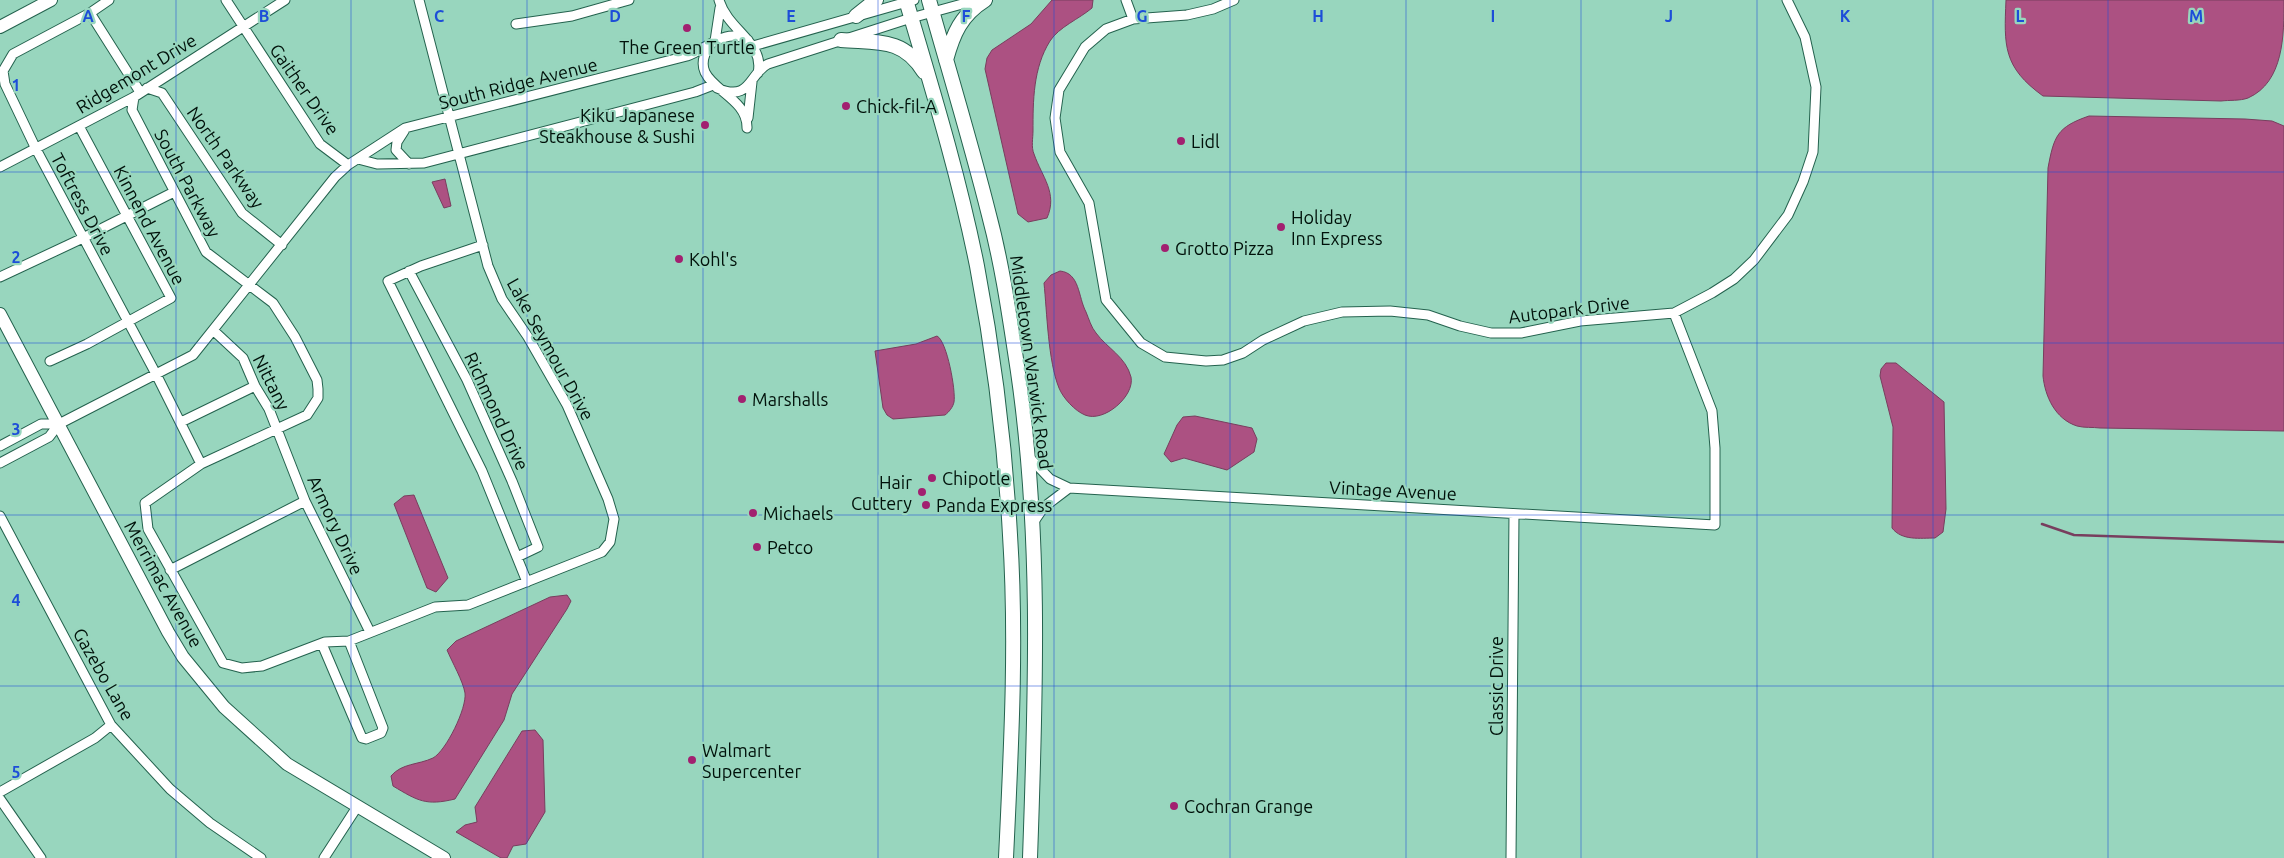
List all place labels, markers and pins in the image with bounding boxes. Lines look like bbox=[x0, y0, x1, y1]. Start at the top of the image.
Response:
marker: The Green Turtle bbox=[681, 22, 693, 34]
place label: The Green Turtle bbox=[619, 37, 755, 57]
place label: Chick-fil-A bbox=[856, 96, 937, 116]
marker: Chick-fil-A bbox=[840, 100, 852, 112]
place label: Kiku Japanese Steakhouse & Sushi bbox=[539, 105, 695, 146]
marker: Kiku Japanese Steakhouse & Sushi bbox=[699, 119, 711, 131]
place label: Lidl bbox=[1191, 131, 1220, 151]
marker: Lidl bbox=[1175, 135, 1187, 147]
place label: Holiday Inn Express bbox=[1291, 207, 1383, 248]
marker: Holiday Inn Express bbox=[1275, 221, 1287, 233]
place label: Grotto Pizza bbox=[1175, 238, 1274, 258]
marker: Grotto Pizza bbox=[1159, 242, 1171, 254]
place label: Kohl's bbox=[689, 249, 738, 269]
marker: Kohl's bbox=[673, 253, 685, 265]
place label: Marshalls bbox=[752, 389, 828, 409]
marker: Marshalls bbox=[736, 393, 748, 405]
place label: Chipotle bbox=[942, 468, 1010, 488]
place label: Hair Cuttery bbox=[851, 472, 912, 513]
marker: Chipotle bbox=[926, 472, 938, 484]
marker: Hair Cuttery bbox=[916, 486, 928, 498]
place label: Panda Express bbox=[936, 495, 1052, 515]
marker: Panda Express bbox=[920, 499, 932, 511]
place label: Michaels bbox=[763, 503, 834, 523]
marker: Michaels bbox=[747, 507, 759, 519]
place label: Petco bbox=[767, 537, 813, 557]
marker: Petco bbox=[751, 541, 763, 553]
place label: Walmart Supercenter bbox=[702, 740, 801, 781]
marker: Walmart Supercenter bbox=[686, 754, 698, 766]
place label: Cochran Grange bbox=[1184, 796, 1313, 816]
marker: Cochran Grange bbox=[1168, 800, 1180, 812]

